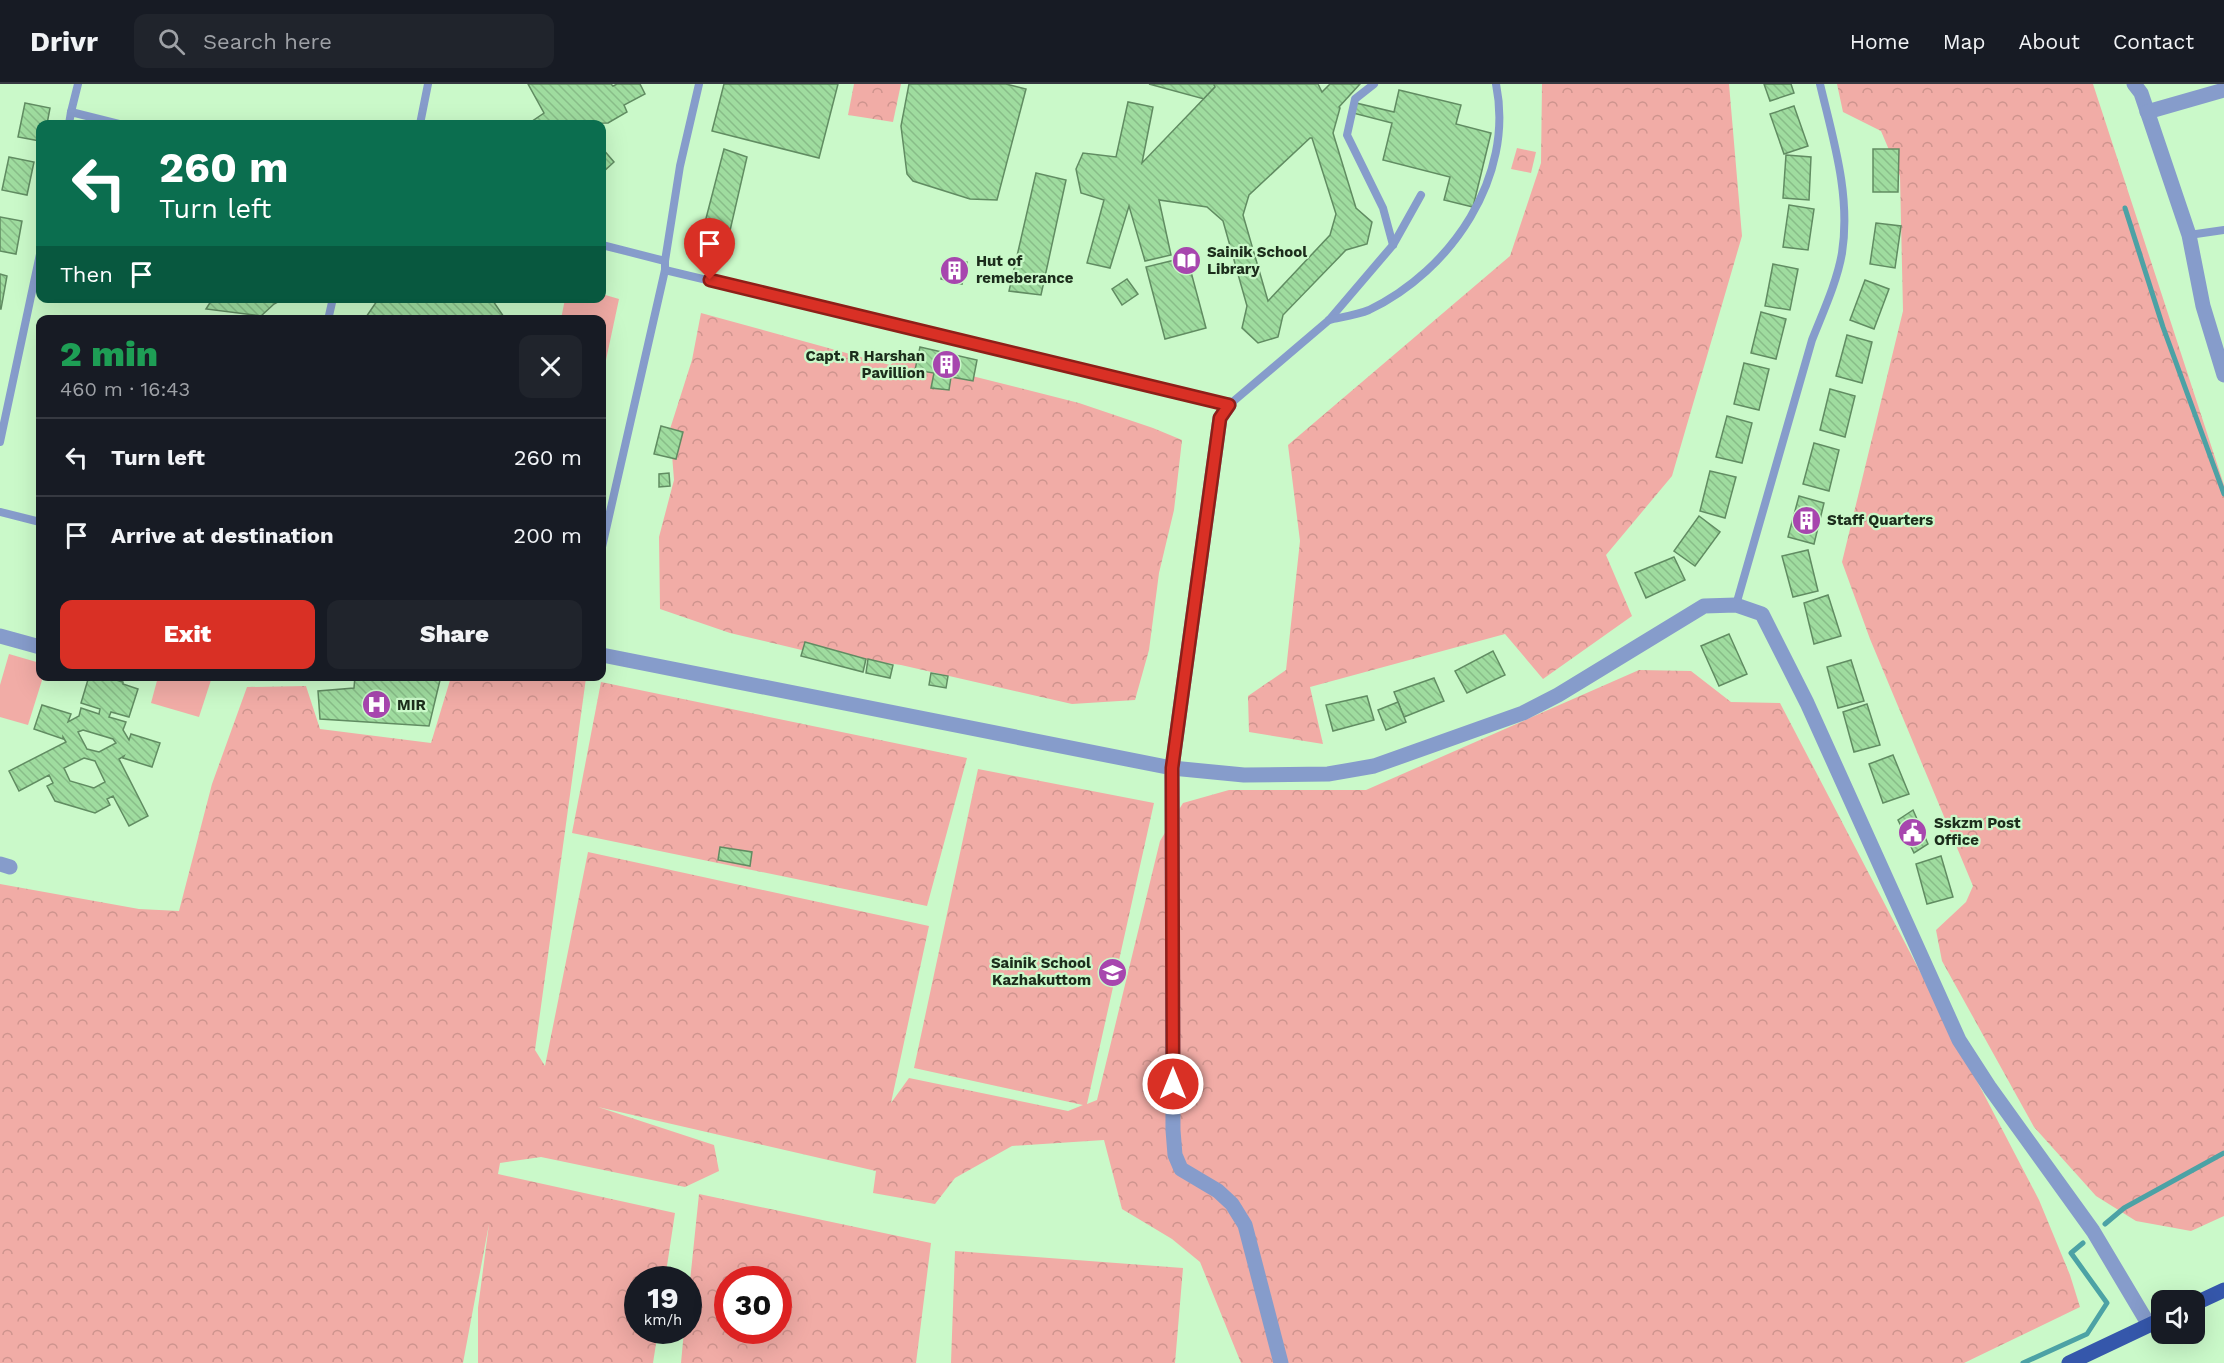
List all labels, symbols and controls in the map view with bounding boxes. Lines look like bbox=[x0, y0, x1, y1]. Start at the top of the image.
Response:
search box bbox=[134, 14, 554, 68]
text: Drivr bbox=[30, 25, 98, 58]
icon: search bbox=[155, 25, 188, 58]
text: Search here bbox=[203, 29, 332, 54]
text: Home bbox=[1850, 29, 1910, 54]
text: Map bbox=[1943, 29, 1986, 54]
text: About bbox=[2019, 29, 2080, 54]
text: Contact bbox=[2113, 29, 2194, 54]
text: 260 m bbox=[159, 143, 289, 192]
icon: left bbox=[60, 144, 138, 222]
text: Turn left bbox=[159, 193, 271, 225]
pin bbox=[684, 218, 735, 280]
icon: arrive bbox=[693, 227, 726, 260]
place label: Sainik School Library bbox=[1207, 243, 1307, 278]
library icon: Sainik School Library bbox=[1170, 245, 1202, 277]
place label: Hut of remeberance bbox=[976, 252, 1074, 287]
building icon: Hut of remeberance bbox=[939, 254, 971, 286]
icon: arrive bbox=[125, 258, 158, 291]
text: Then bbox=[60, 262, 113, 287]
text: 2 min bbox=[60, 333, 158, 375]
button: close bbox=[519, 335, 582, 398]
place label: Capt. R Harshan Pavillion bbox=[805, 347, 925, 382]
building icon: Capt. R Harshan Pavillion bbox=[930, 349, 962, 381]
text: 460 m · 16:43 bbox=[60, 377, 190, 401]
icon: left bbox=[60, 441, 93, 474]
text: Turn left bbox=[111, 445, 205, 470]
text: 260 m bbox=[514, 445, 582, 470]
building icon: Staff Quarters bbox=[1790, 504, 1822, 536]
place label: Staff Quarters bbox=[1827, 511, 1933, 529]
icon: arrive bbox=[60, 519, 93, 552]
text: Arrive at destination bbox=[111, 523, 334, 548]
text: 200 m bbox=[513, 523, 582, 548]
button: Exit bbox=[60, 600, 315, 669]
button: Share bbox=[327, 600, 582, 669]
hospital icon: MIR bbox=[360, 689, 392, 721]
place label: MIR bbox=[397, 696, 426, 714]
place label: Sskzm Post Office bbox=[1934, 814, 2021, 849]
public building icon: Sskzm Post Office bbox=[1897, 816, 1929, 848]
place label: Sainik School Kazhakuttom bbox=[991, 954, 1091, 989]
school or university icon: Sainik School Kazhakuttom bbox=[1096, 956, 1128, 988]
position arrow bbox=[1141, 1052, 1205, 1116]
speed limit sign: 30 bbox=[714, 1266, 792, 1344]
text: 19 bbox=[647, 1280, 679, 1315]
map controls bbox=[2151, 1290, 2205, 1344]
button: sound bbox=[2151, 1290, 2205, 1344]
text: km/h bbox=[644, 1311, 682, 1329]

